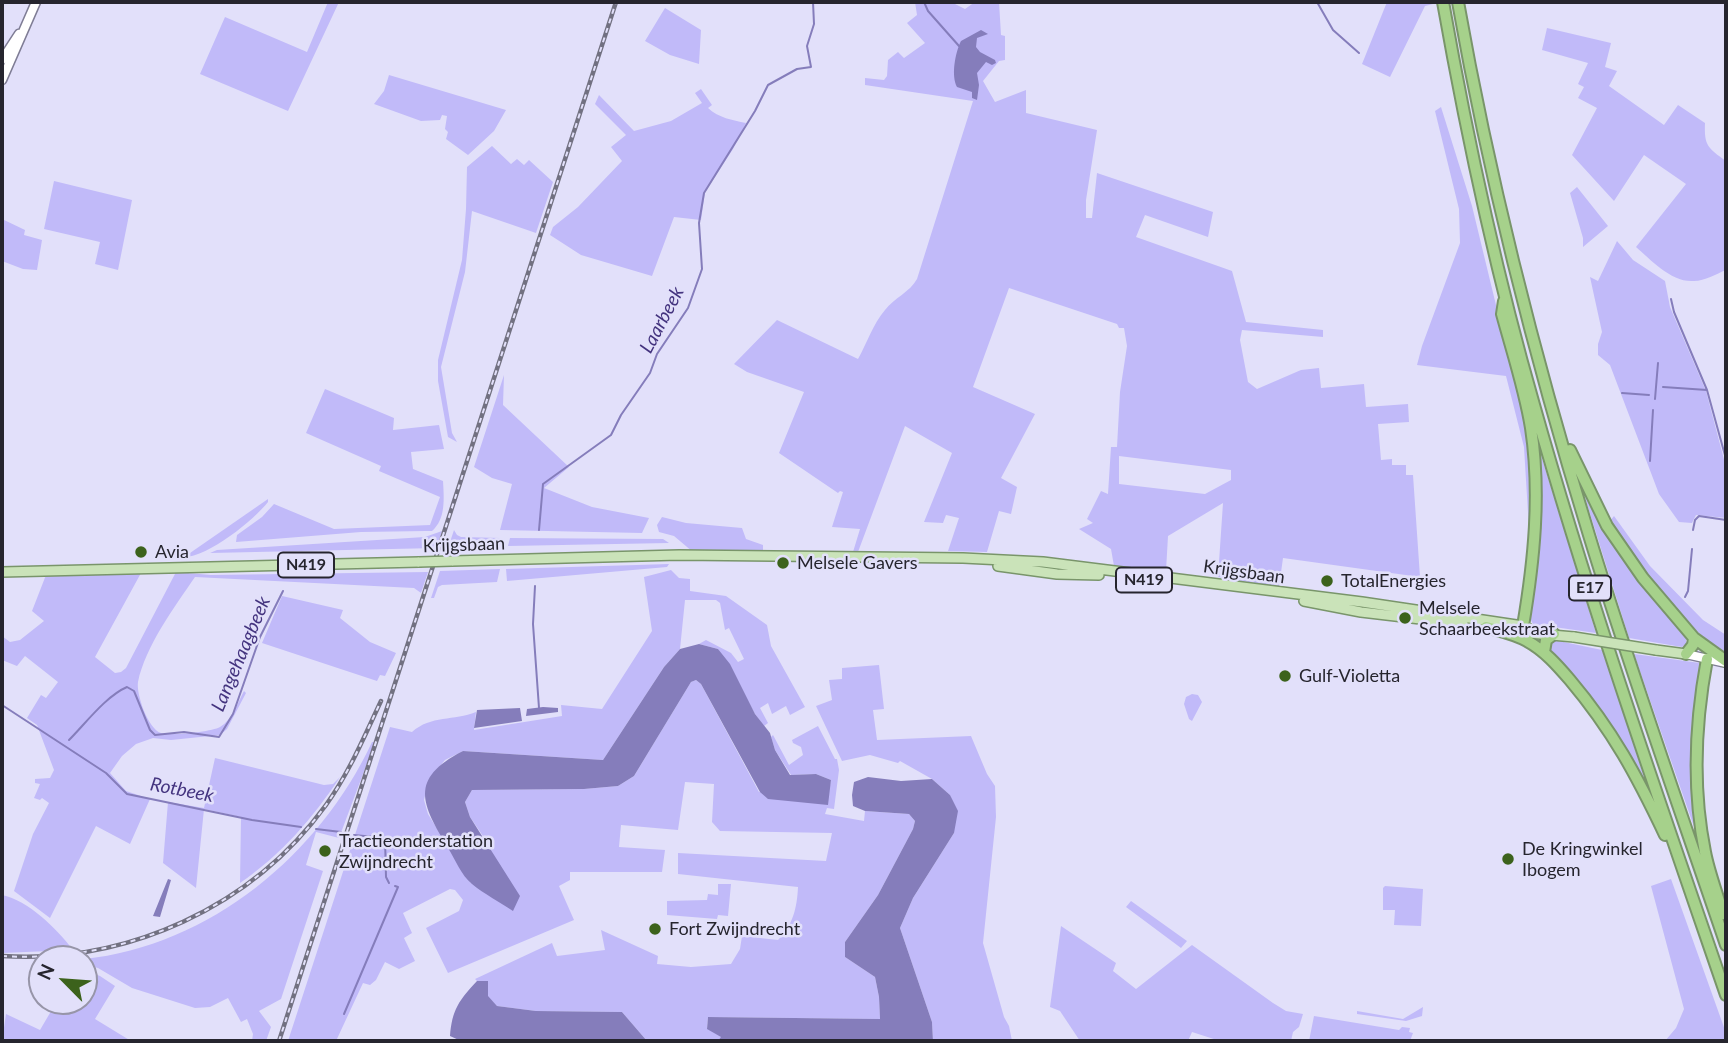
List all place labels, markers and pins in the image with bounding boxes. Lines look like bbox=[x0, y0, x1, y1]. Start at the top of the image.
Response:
place label: Avia bbox=[155, 541, 189, 563]
marker: Avia bbox=[133, 544, 149, 560]
place label: Melsele Gavers bbox=[797, 552, 918, 574]
marker: Melsele Gavers bbox=[775, 555, 791, 571]
place label: TotalEnergies bbox=[1341, 570, 1446, 592]
marker: TotalEnergies bbox=[1319, 573, 1335, 589]
place label: Melsele Schaarbeekstraat bbox=[1419, 597, 1555, 640]
marker: Melsele Schaarbeekstraat bbox=[1397, 610, 1413, 626]
place label: Gulf-Violetta bbox=[1299, 665, 1400, 687]
marker: Gulf-Violetta bbox=[1277, 668, 1293, 684]
place label: Tractieonderstation Zwijndrecht bbox=[339, 830, 493, 872]
place label: De Kringwinkel Ibogem bbox=[1522, 838, 1643, 880]
marker: Tractieonderstation Zwijndrecht bbox=[317, 843, 333, 859]
marker: De Kringwinkel Ibogem bbox=[1500, 851, 1516, 867]
place label: Fort Zwijndrecht bbox=[669, 918, 800, 940]
marker: Fort Zwijndrecht bbox=[647, 921, 663, 937]

